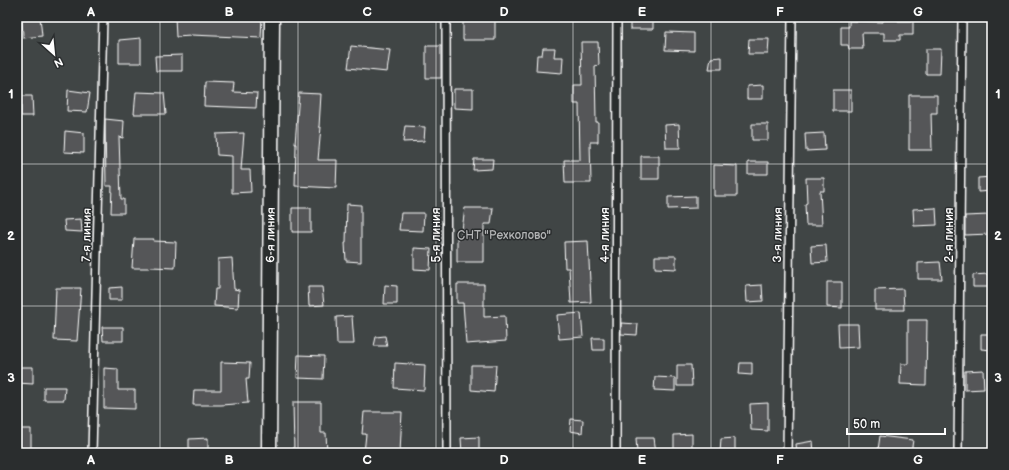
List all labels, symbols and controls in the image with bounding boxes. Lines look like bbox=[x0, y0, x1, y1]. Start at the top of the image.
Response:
text: A bbox=[86, 4, 95, 20]
text: B bbox=[224, 4, 234, 20]
text: C bbox=[362, 4, 372, 20]
text: D bbox=[499, 4, 509, 20]
text: E bbox=[638, 4, 647, 20]
text: F bbox=[776, 4, 784, 20]
text: G bbox=[913, 4, 923, 20]
north arrow bbox=[34, 34, 74, 74]
text: N bbox=[52, 55, 65, 70]
text: 1 bbox=[8, 86, 14, 102]
text: 1 bbox=[995, 86, 1001, 102]
street label: 6-я линия bbox=[263, 207, 278, 263]
street label: 5-я линия bbox=[429, 207, 444, 262]
street label: 4-я линия bbox=[598, 207, 613, 263]
street label: 3-я линия bbox=[770, 207, 786, 263]
street label: 2-я линия bbox=[942, 207, 957, 263]
street label: 7-я линия bbox=[79, 208, 95, 262]
text: 2 bbox=[7, 228, 15, 244]
park label: СНТ "Рехколово" bbox=[457, 228, 551, 243]
text: 2 bbox=[994, 228, 1002, 244]
text: 3 bbox=[7, 370, 15, 386]
text: 3 bbox=[994, 370, 1002, 386]
scale bar bbox=[847, 410, 945, 436]
text: 50 m bbox=[853, 417, 880, 432]
text: A bbox=[86, 452, 95, 468]
text: B bbox=[224, 452, 234, 468]
text: C bbox=[362, 452, 372, 468]
text: D bbox=[499, 452, 509, 468]
text: E bbox=[638, 452, 647, 468]
text: F bbox=[776, 452, 784, 468]
text: G bbox=[913, 452, 923, 468]

